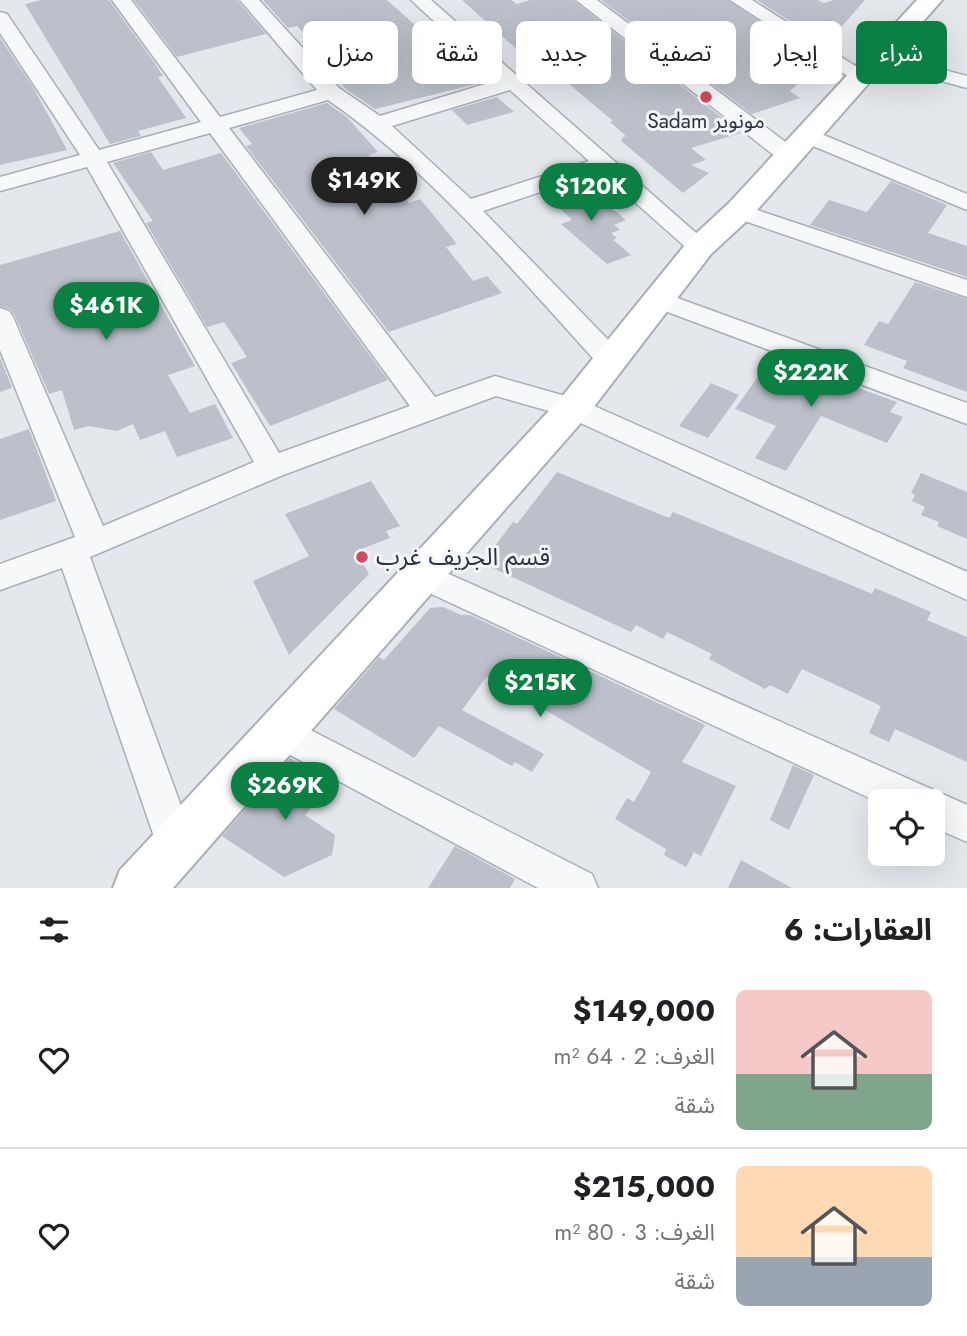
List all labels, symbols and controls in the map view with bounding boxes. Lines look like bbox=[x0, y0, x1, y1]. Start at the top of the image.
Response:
chip: منزل bbox=[303, 21, 398, 84]
chip: شقة bbox=[412, 21, 502, 84]
chip: جديد bbox=[516, 21, 611, 84]
chip: تصفية bbox=[625, 21, 736, 84]
chip: إيجار bbox=[750, 21, 842, 84]
chip: شراء bbox=[856, 21, 947, 84]
marker: Sadam مونوير bbox=[698, 89, 714, 105]
place label: Sadam مونوير bbox=[647, 106, 765, 136]
pin: $149K bbox=[315, 158, 413, 217]
text: $149K bbox=[327, 163, 401, 197]
pin: $120K bbox=[542, 164, 640, 223]
text: $120K bbox=[555, 169, 627, 203]
pin: $461K bbox=[57, 282, 155, 342]
text: $461K bbox=[69, 288, 143, 322]
pin: $222K bbox=[762, 350, 860, 409]
text: $222K bbox=[773, 355, 849, 389]
place label: قسم الجريف غرب bbox=[376, 539, 550, 574]
marker: قسم الجريف غرب bbox=[354, 549, 370, 565]
pin: $215K bbox=[491, 660, 589, 719]
text: $215K bbox=[504, 665, 576, 699]
pin: $269K bbox=[236, 762, 334, 822]
text: $269K bbox=[247, 768, 323, 802]
map controls bbox=[868, 789, 945, 866]
button: locate bbox=[868, 789, 945, 866]
text: العقارات: 6 bbox=[784, 908, 932, 951]
icon: filters bbox=[35, 911, 73, 949]
text: $149,000 bbox=[573, 989, 715, 1032]
icon: home bbox=[792, 1018, 876, 1102]
text: الغرف: 2 · 64 m² bbox=[553, 1039, 715, 1073]
icon: heart bbox=[35, 1041, 73, 1079]
text: شقة bbox=[674, 1088, 715, 1122]
text: $215,000 bbox=[573, 1165, 715, 1208]
icon: home bbox=[792, 1194, 876, 1278]
text: الغرف: 3 · 80 m² bbox=[554, 1215, 715, 1249]
icon: heart bbox=[35, 1217, 73, 1255]
text: شقة bbox=[674, 1264, 715, 1298]

